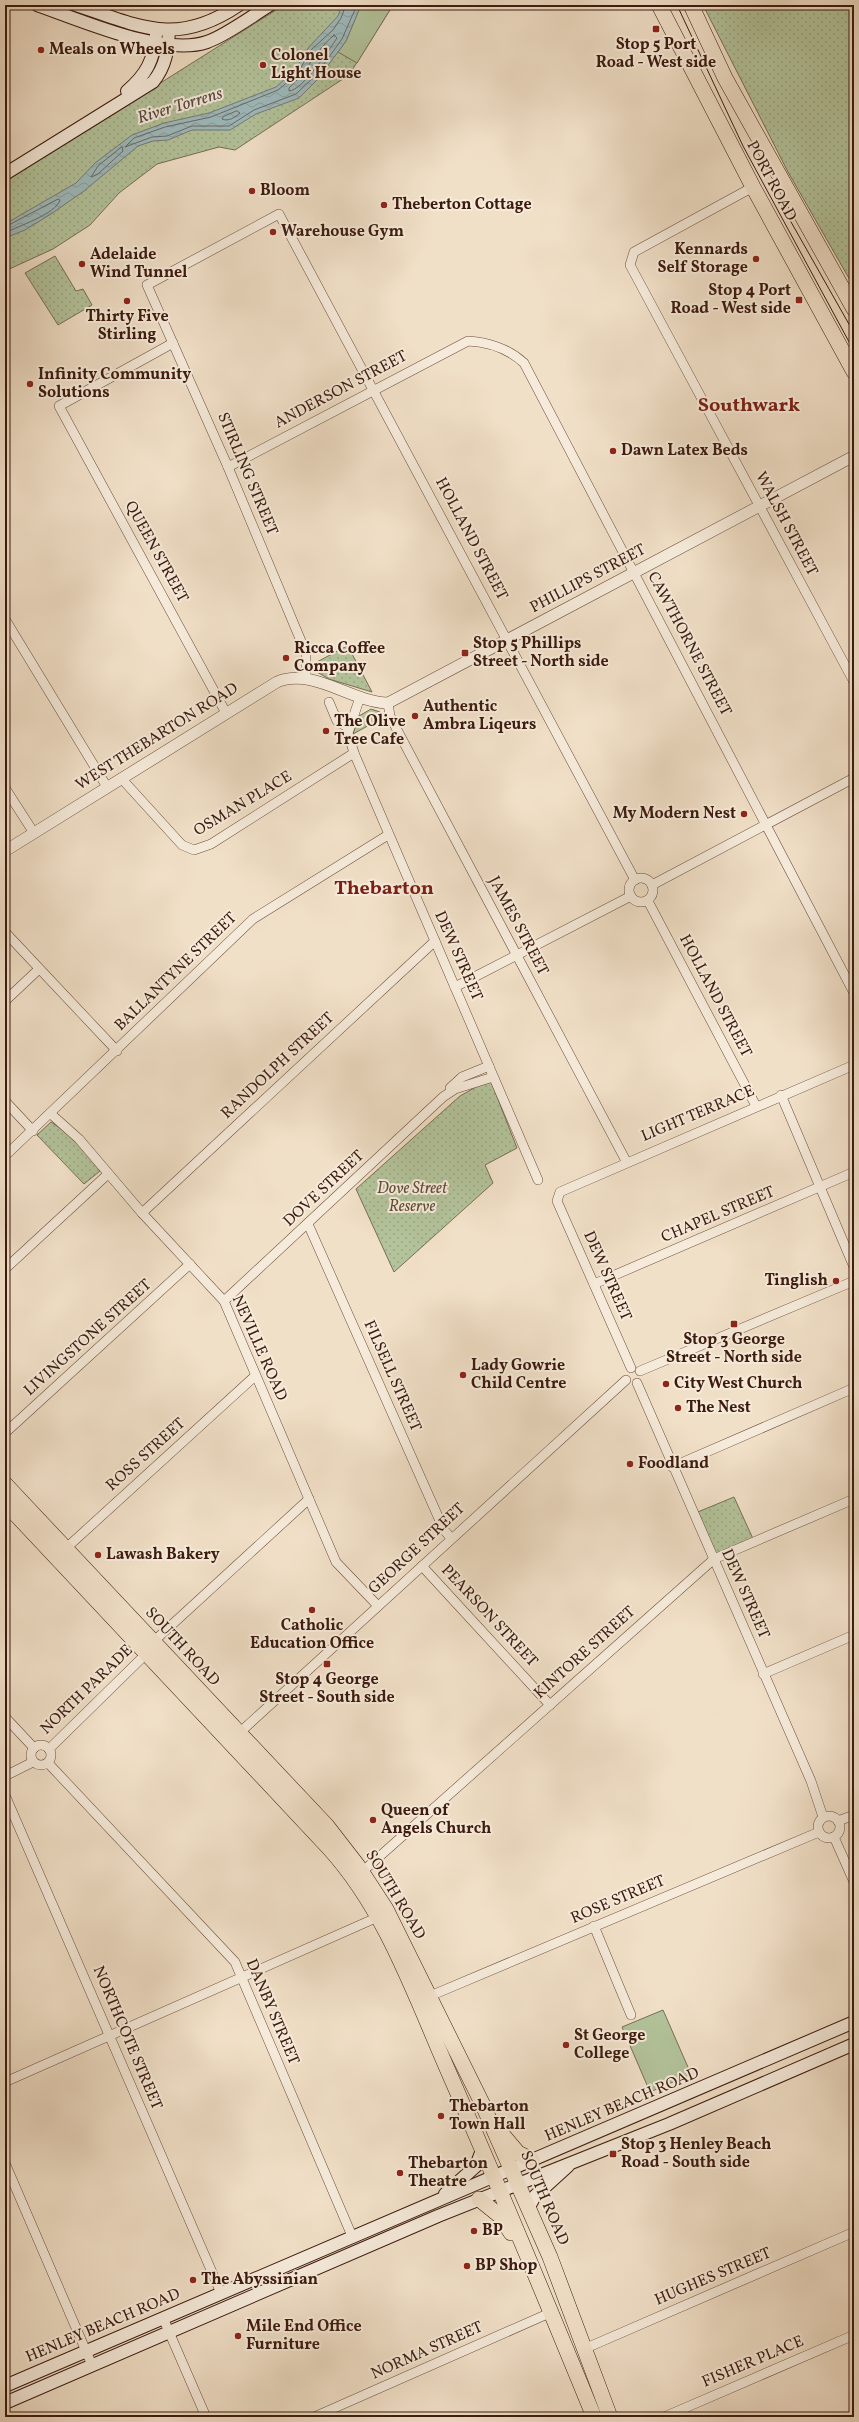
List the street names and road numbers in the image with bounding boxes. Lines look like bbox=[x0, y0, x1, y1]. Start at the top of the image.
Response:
street label: PORT ROAD bbox=[741, 137, 802, 225]
street label: ANDERSON STREET bbox=[271, 346, 411, 434]
street label: STIRLING STREET bbox=[211, 409, 283, 539]
street label: WALSH STREET bbox=[749, 468, 823, 580]
street label: HOLLAND STREET bbox=[429, 474, 513, 604]
street label: QUEEN STREET bbox=[119, 497, 193, 607]
street label: PHILLIPS STREET bbox=[526, 539, 650, 619]
street label: CAWTHORNE STREET bbox=[642, 568, 736, 720]
street label: WEST THEBARTON ROAD bbox=[72, 678, 243, 796]
street label: OSMAN PLACE bbox=[190, 766, 296, 842]
street label: JAMES STREET bbox=[483, 873, 553, 979]
street label: BALLANTYNE STREET bbox=[110, 908, 242, 1036]
street label: DEW STREET bbox=[428, 908, 488, 1004]
street label: HOLLAND STREET bbox=[673, 931, 757, 1061]
street label: RANDOLPH STREET bbox=[217, 1008, 339, 1124]
street label: LIGHT TERRACE bbox=[638, 1080, 758, 1148]
street label: DOVE STREET bbox=[279, 1146, 369, 1232]
street label: CHAPEL STREET bbox=[658, 1181, 778, 1249]
street label: DEW STREET bbox=[577, 1228, 637, 1324]
street label: LIVINGSTONE STREET bbox=[19, 1275, 157, 1401]
street label: NEVILLE ROAD bbox=[226, 1292, 292, 1405]
street label: FILSELL STREET bbox=[358, 1317, 426, 1435]
street label: ROSS STREET bbox=[102, 1413, 190, 1497]
street label: GEORGE STREET bbox=[364, 1498, 470, 1600]
street label: DEW STREET bbox=[715, 1546, 775, 1642]
street label: PEARSON STREET bbox=[436, 1560, 542, 1672]
street label: KINTORE STREET bbox=[530, 1602, 640, 1704]
street label: SOUTH ROAD bbox=[140, 1603, 225, 1692]
street label: NORTH PARADE bbox=[36, 1640, 138, 1740]
street label: SOUTH ROAD bbox=[360, 1846, 431, 1944]
street label: ROSE STREET bbox=[567, 1870, 669, 1930]
street label: DANBY STREET bbox=[240, 1956, 304, 2068]
street label: NORTHCOTE STREET bbox=[87, 1963, 167, 2113]
street label: HENLEY BEACH ROAD bbox=[541, 2062, 703, 2148]
street label: SOUTH ROAD bbox=[514, 2147, 574, 2249]
street label: HUGHES STREET bbox=[651, 2243, 775, 2311]
street label: HENLEY BEACH ROAD bbox=[22, 2283, 184, 2369]
street label: NORMA STREET bbox=[368, 2316, 486, 2386]
street label: FISHER PLACE bbox=[699, 2331, 807, 2393]

